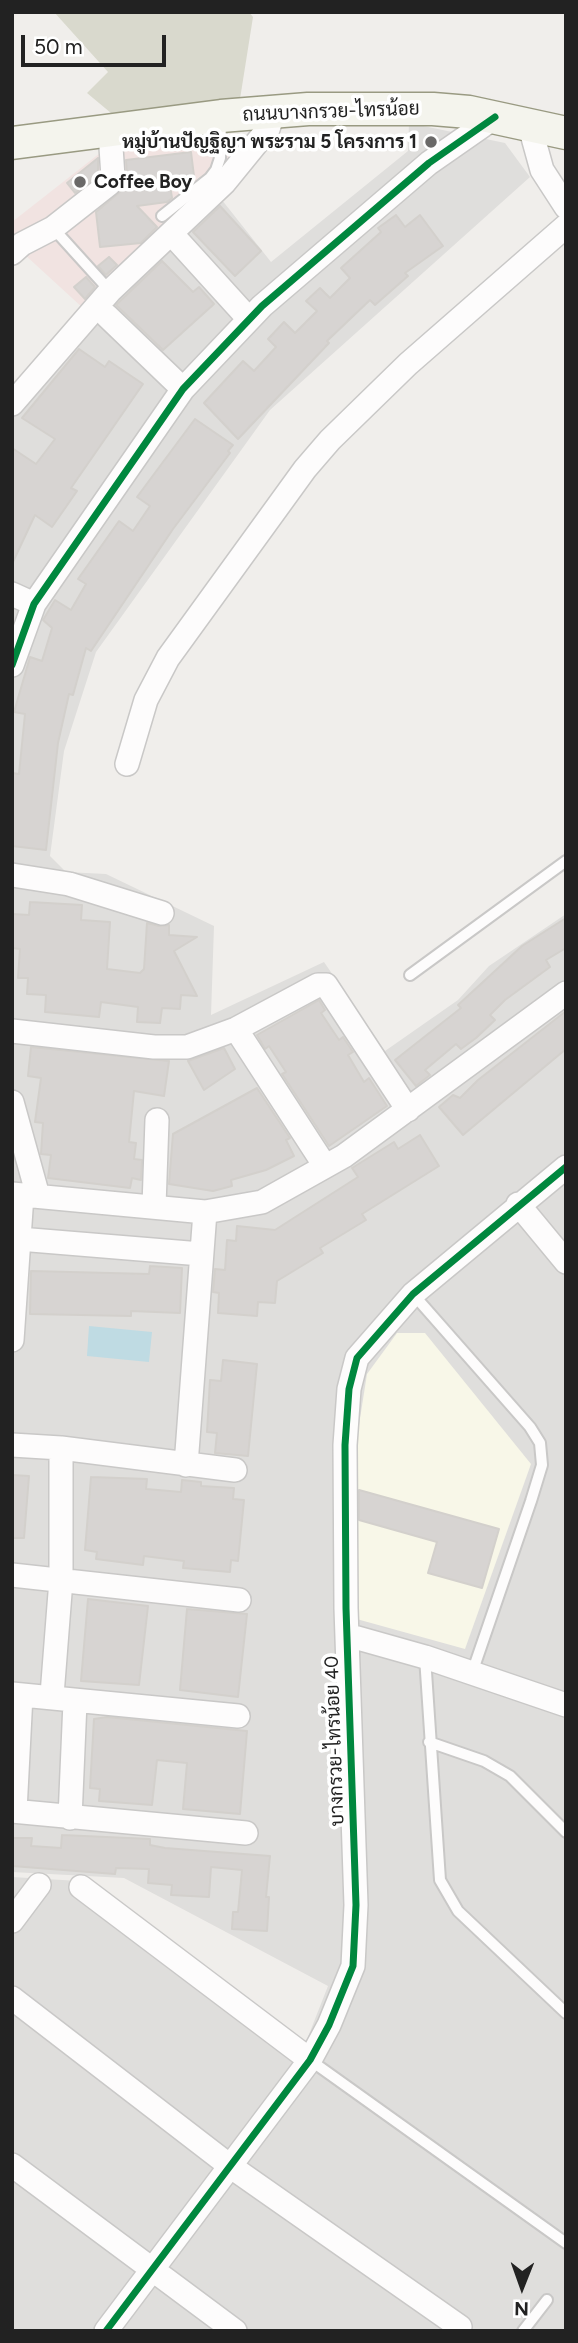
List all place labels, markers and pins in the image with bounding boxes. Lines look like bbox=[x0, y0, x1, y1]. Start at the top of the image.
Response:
place label: หมู่บ้านปัญฐิญา พระราม 5 โครงการ 1 bbox=[122, 131, 417, 153]
marker: หมู่บ้านปัญฐิญา พระราม 5 โครงการ 1 bbox=[423, 134, 439, 150]
place label: Coffee Boy bbox=[94, 171, 192, 193]
marker: Coffee Boy bbox=[72, 174, 88, 190]

